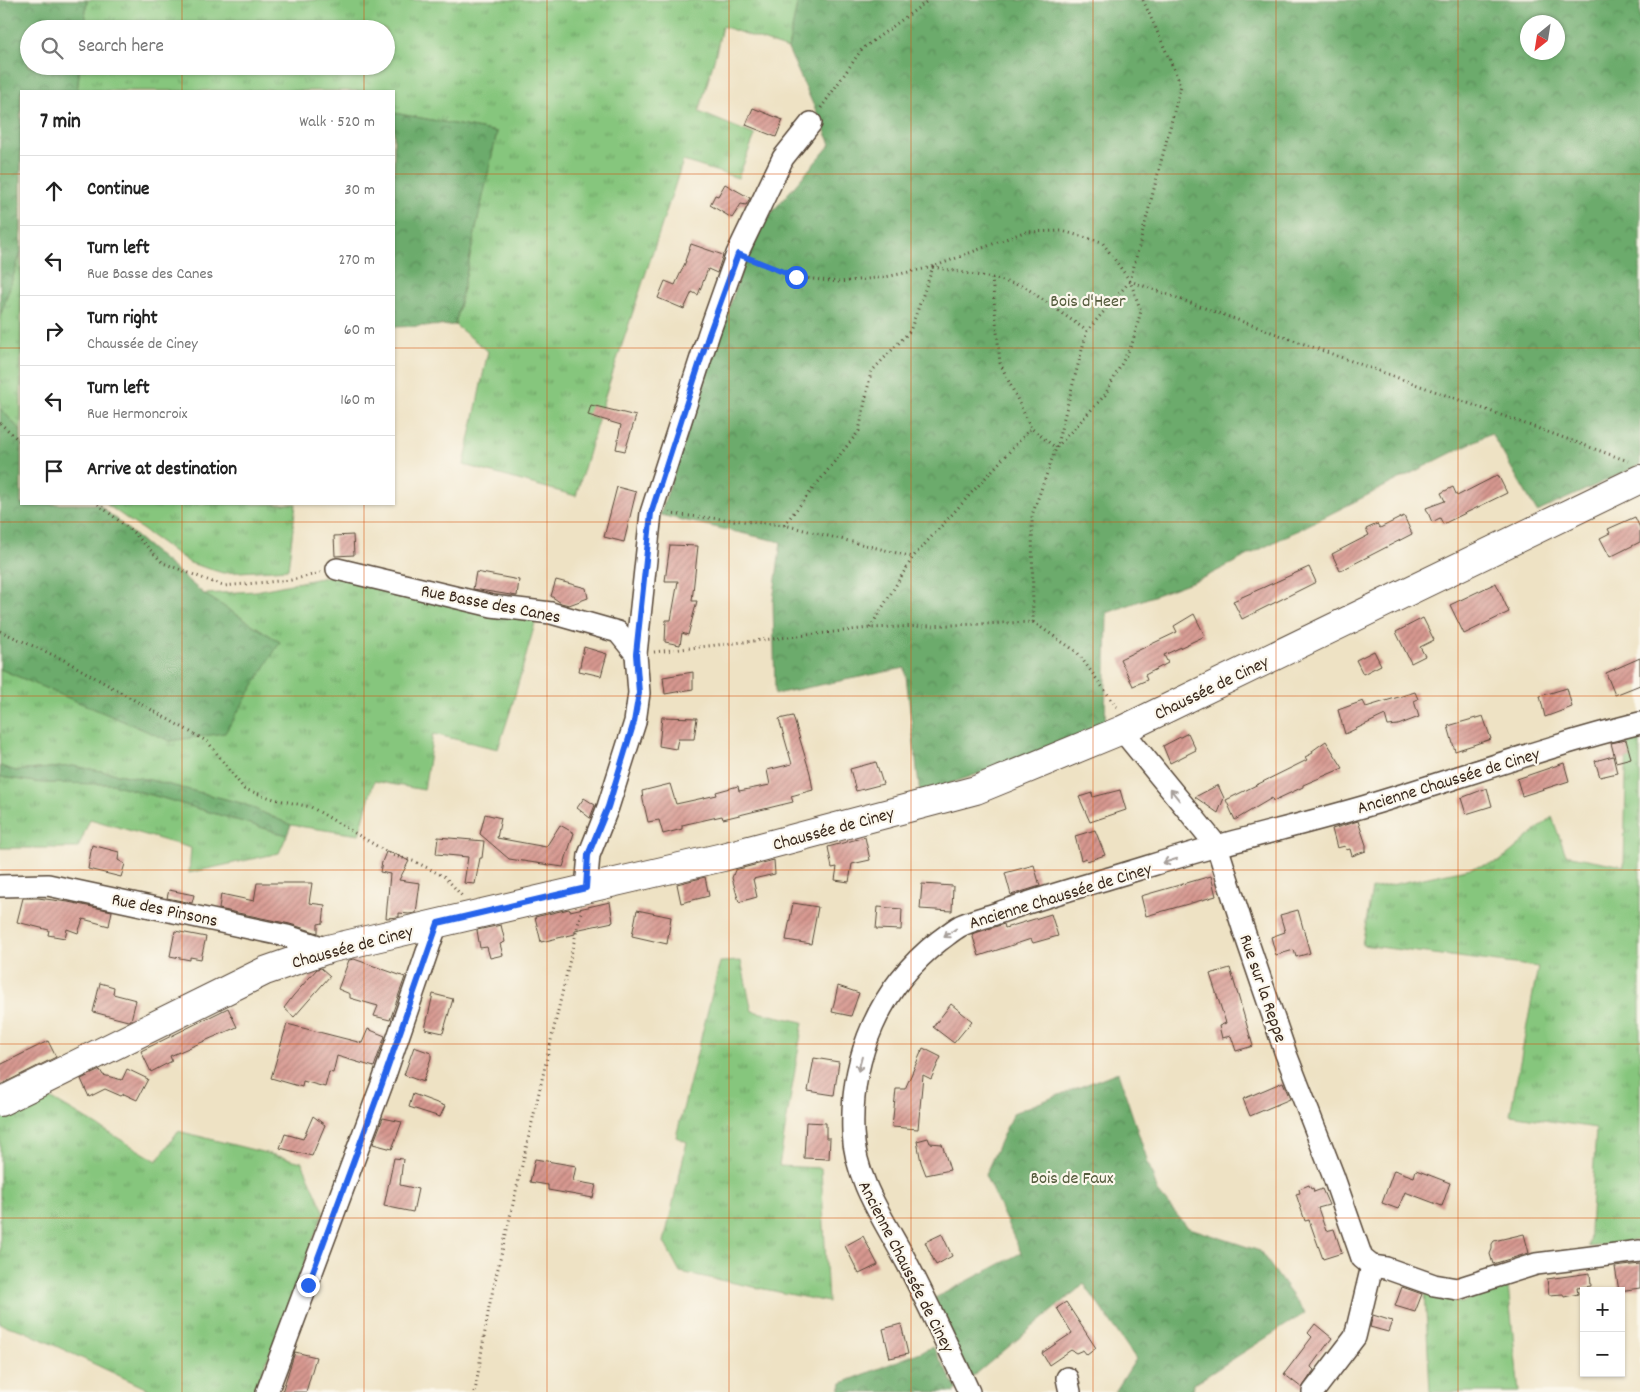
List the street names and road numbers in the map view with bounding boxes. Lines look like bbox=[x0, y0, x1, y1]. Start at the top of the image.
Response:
street label: Rue Basse des Canes bbox=[418, 580, 563, 631]
street label: Chaussée de Ciney bbox=[1151, 650, 1274, 728]
street label: Ancienne Chaussée de Ciney bbox=[1354, 742, 1544, 822]
street label: Chaussée de Ciney bbox=[770, 802, 898, 859]
street label: Ancienne Chaussée de Ciney bbox=[966, 857, 1156, 937]
street label: Rue des Pinsons bbox=[109, 888, 220, 935]
street label: Chaussée de Ciney bbox=[289, 920, 417, 977]
street label: Rue sur la Reppe bbox=[1231, 931, 1292, 1046]
street label: Ancienne Chaussée de Ciney bbox=[851, 1177, 959, 1358]

